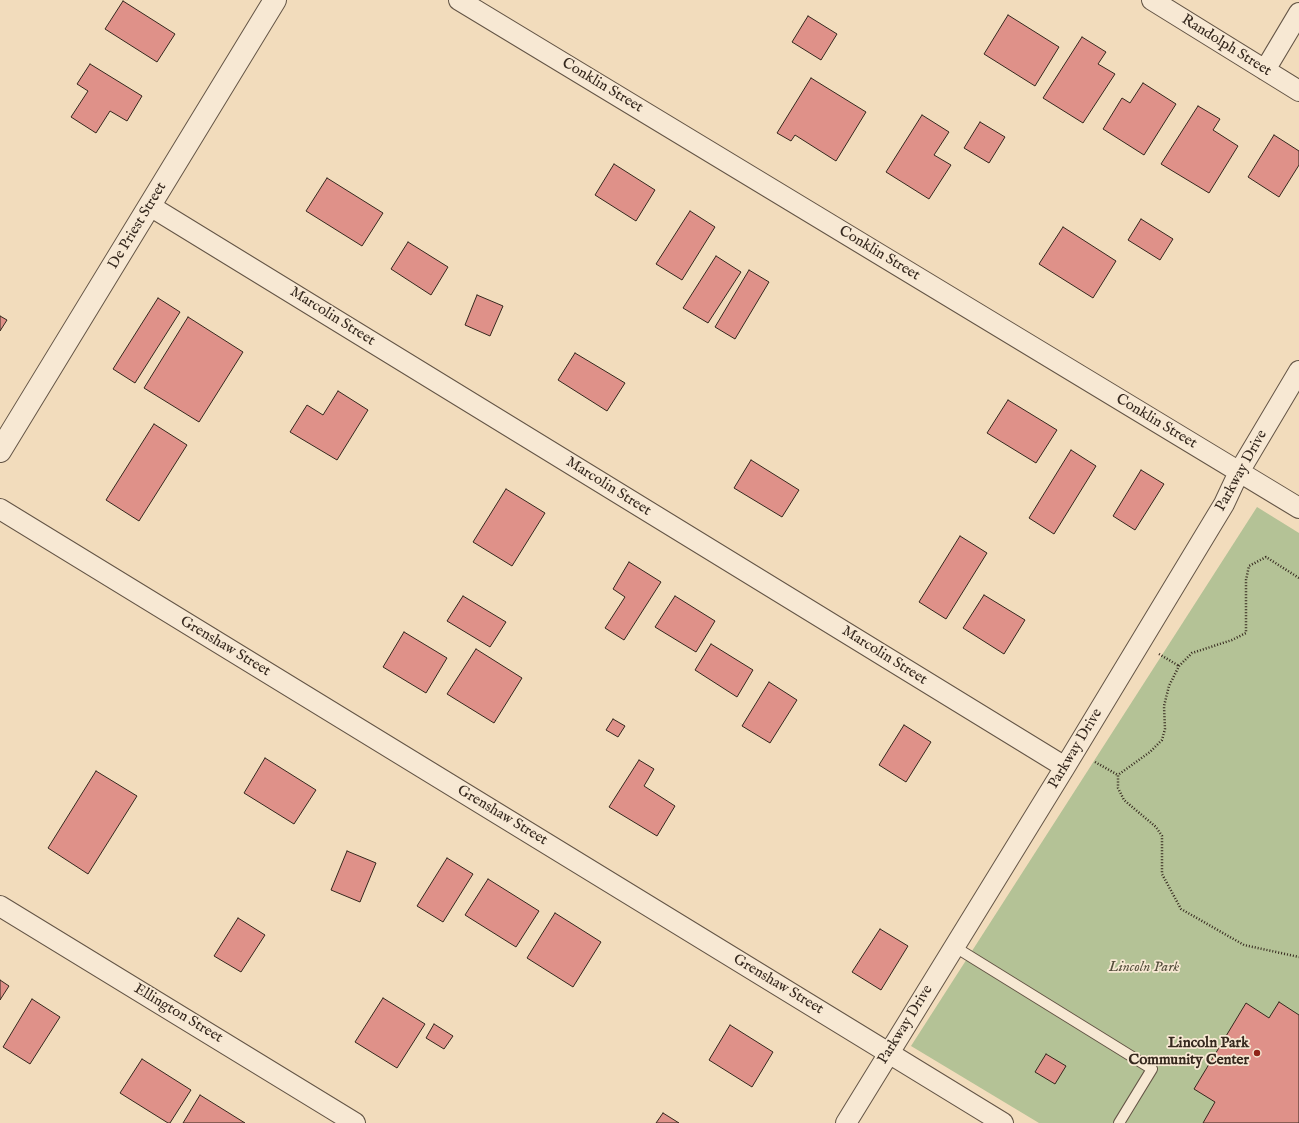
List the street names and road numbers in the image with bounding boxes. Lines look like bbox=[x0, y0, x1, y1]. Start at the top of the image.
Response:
street label: Randolph Street bbox=[1178, 11, 1274, 81]
street label: Conklin Street bbox=[558, 55, 646, 117]
street label: De Priest Street bbox=[105, 179, 171, 273]
street label: Conklin Street bbox=[835, 223, 923, 285]
street label: Marcolin Street bbox=[286, 284, 378, 350]
street label: Conklin Street bbox=[1112, 391, 1200, 453]
street label: Parkway Drive bbox=[1212, 427, 1272, 515]
street label: Marcolin Street bbox=[562, 454, 654, 520]
street label: Grenshaw Street bbox=[177, 613, 273, 681]
street label: Marcolin Street bbox=[838, 623, 930, 689]
street label: Parkway Drive bbox=[1045, 706, 1107, 792]
street label: Grenshaw Street bbox=[454, 782, 550, 850]
street label: Grenshaw Street bbox=[730, 951, 826, 1019]
street label: Ellington Street bbox=[130, 980, 226, 1048]
street label: Parkway Drive bbox=[874, 982, 938, 1068]

